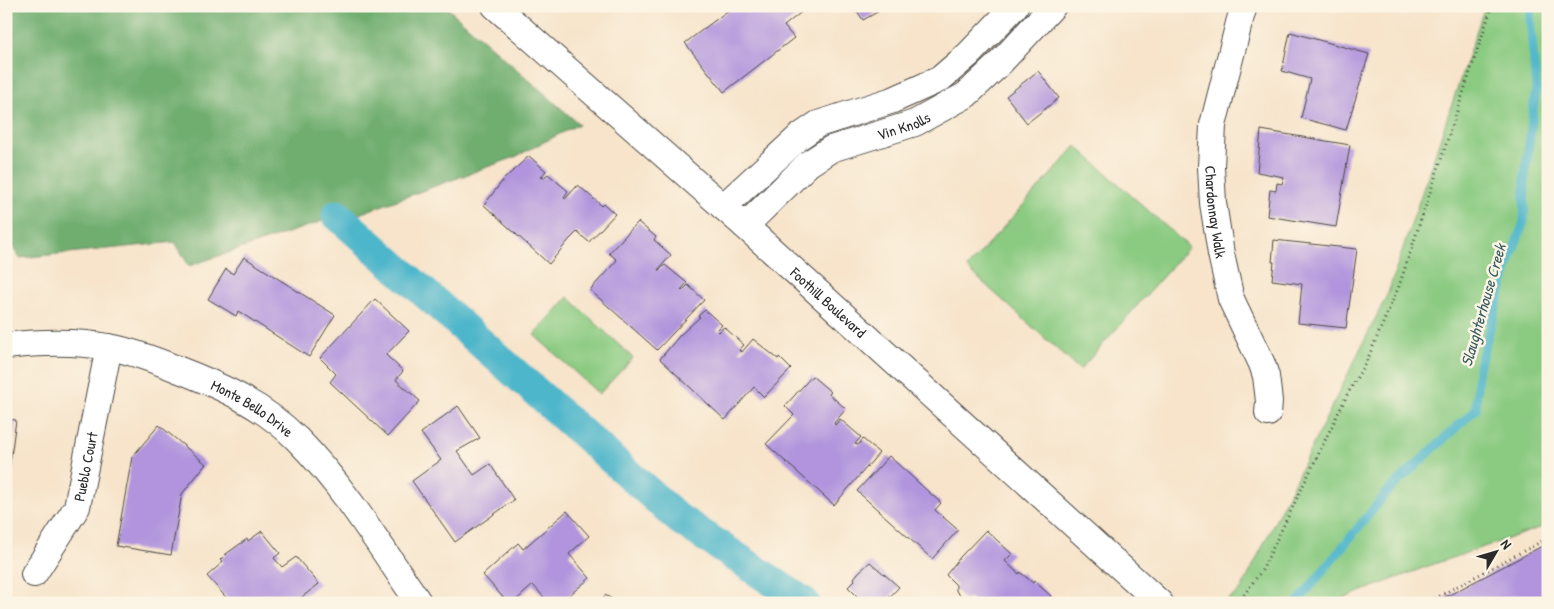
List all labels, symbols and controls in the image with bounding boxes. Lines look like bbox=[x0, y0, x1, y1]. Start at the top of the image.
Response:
street label: Vin Knolls bbox=[874, 106, 934, 145]
street label: Chardonnay Walk bbox=[1200, 165, 1232, 260]
water label: Slaughterhouse Creek bbox=[1455, 240, 1511, 369]
street label: Foothill Boulevard bbox=[785, 261, 871, 342]
street label: Monte Bello Drive bbox=[208, 374, 298, 441]
street label: Pueblo Court bbox=[68, 429, 102, 503]
north arrow bbox=[1472, 526, 1522, 576]
text: N bbox=[1497, 535, 1517, 553]

